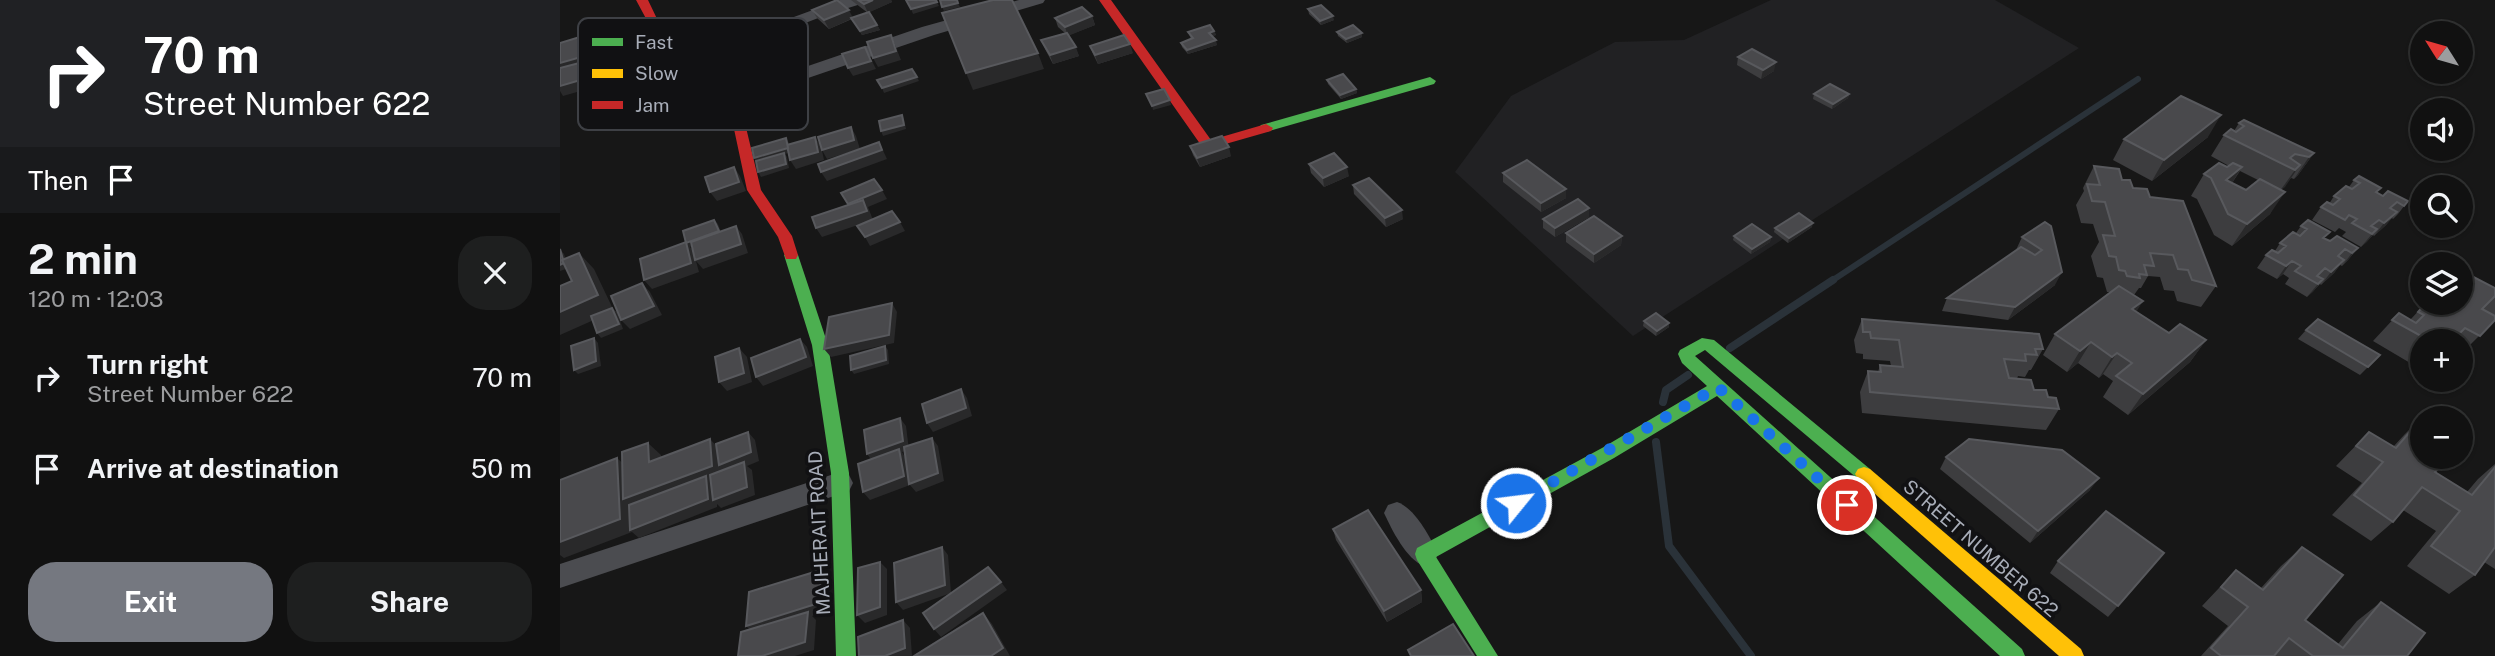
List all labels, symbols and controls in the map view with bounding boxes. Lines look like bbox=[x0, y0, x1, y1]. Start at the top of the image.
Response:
legend bbox=[578, 18, 808, 130]
north arrow bbox=[2410, 21, 2473, 84]
map controls bbox=[2410, 21, 2473, 469]
text: 70 m bbox=[143, 26, 260, 84]
icon: right bbox=[28, 28, 119, 119]
text: Fast bbox=[635, 31, 673, 53]
text: Slow bbox=[635, 62, 679, 84]
text: Street Number 622 bbox=[143, 85, 430, 122]
text: Jam bbox=[635, 94, 669, 116]
button: sound bbox=[2410, 98, 2473, 161]
icon: arrive bbox=[102, 161, 140, 199]
text: Then bbox=[28, 165, 88, 196]
button: search bbox=[2410, 175, 2473, 238]
text: 2 min bbox=[28, 234, 138, 283]
button: close bbox=[458, 236, 532, 310]
button: layers bbox=[2410, 252, 2473, 315]
text: 120 m · 12:03 bbox=[28, 285, 164, 312]
button: + bbox=[2410, 329, 2473, 392]
text: Turn right bbox=[87, 349, 209, 380]
icon: right bbox=[28, 359, 66, 397]
text: 70 m bbox=[472, 362, 532, 393]
text: Street Number 622 bbox=[87, 380, 294, 407]
button: − bbox=[2410, 406, 2473, 469]
icon: arrive bbox=[28, 450, 66, 488]
street label: MAJHERAIT ROAD bbox=[804, 450, 834, 616]
text: Arrive at destination bbox=[87, 453, 339, 484]
text: 50 m bbox=[471, 453, 532, 484]
position arrow bbox=[1479, 466, 1553, 540]
pin bbox=[1817, 475, 1877, 535]
street label: STREET NUMBER 622 bbox=[1899, 475, 2063, 621]
icon: arrive bbox=[1828, 486, 1866, 524]
button: Exit bbox=[28, 562, 273, 642]
button: Share bbox=[287, 562, 532, 642]

